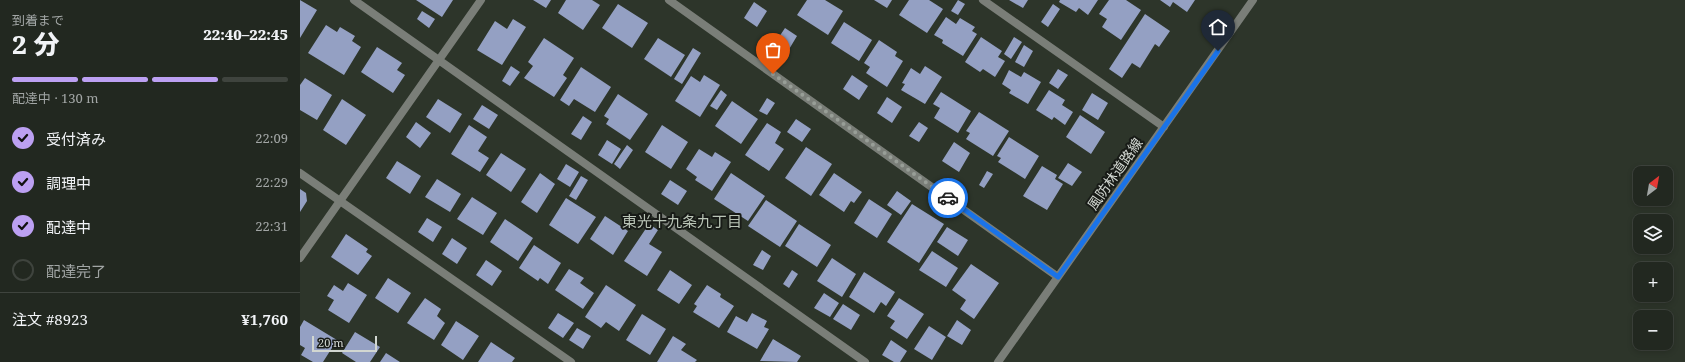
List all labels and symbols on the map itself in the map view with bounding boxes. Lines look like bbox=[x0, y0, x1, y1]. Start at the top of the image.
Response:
pin bbox=[1201, 10, 1235, 51]
pin bbox=[756, 33, 790, 74]
street label: 風防林道路線 bbox=[1083, 134, 1146, 214]
north arrow bbox=[1633, 166, 1673, 206]
courier bbox=[928, 178, 968, 218]
district label: 東光十九条九丁目 bbox=[622, 211, 742, 231]
scale bar bbox=[312, 334, 377, 353]

